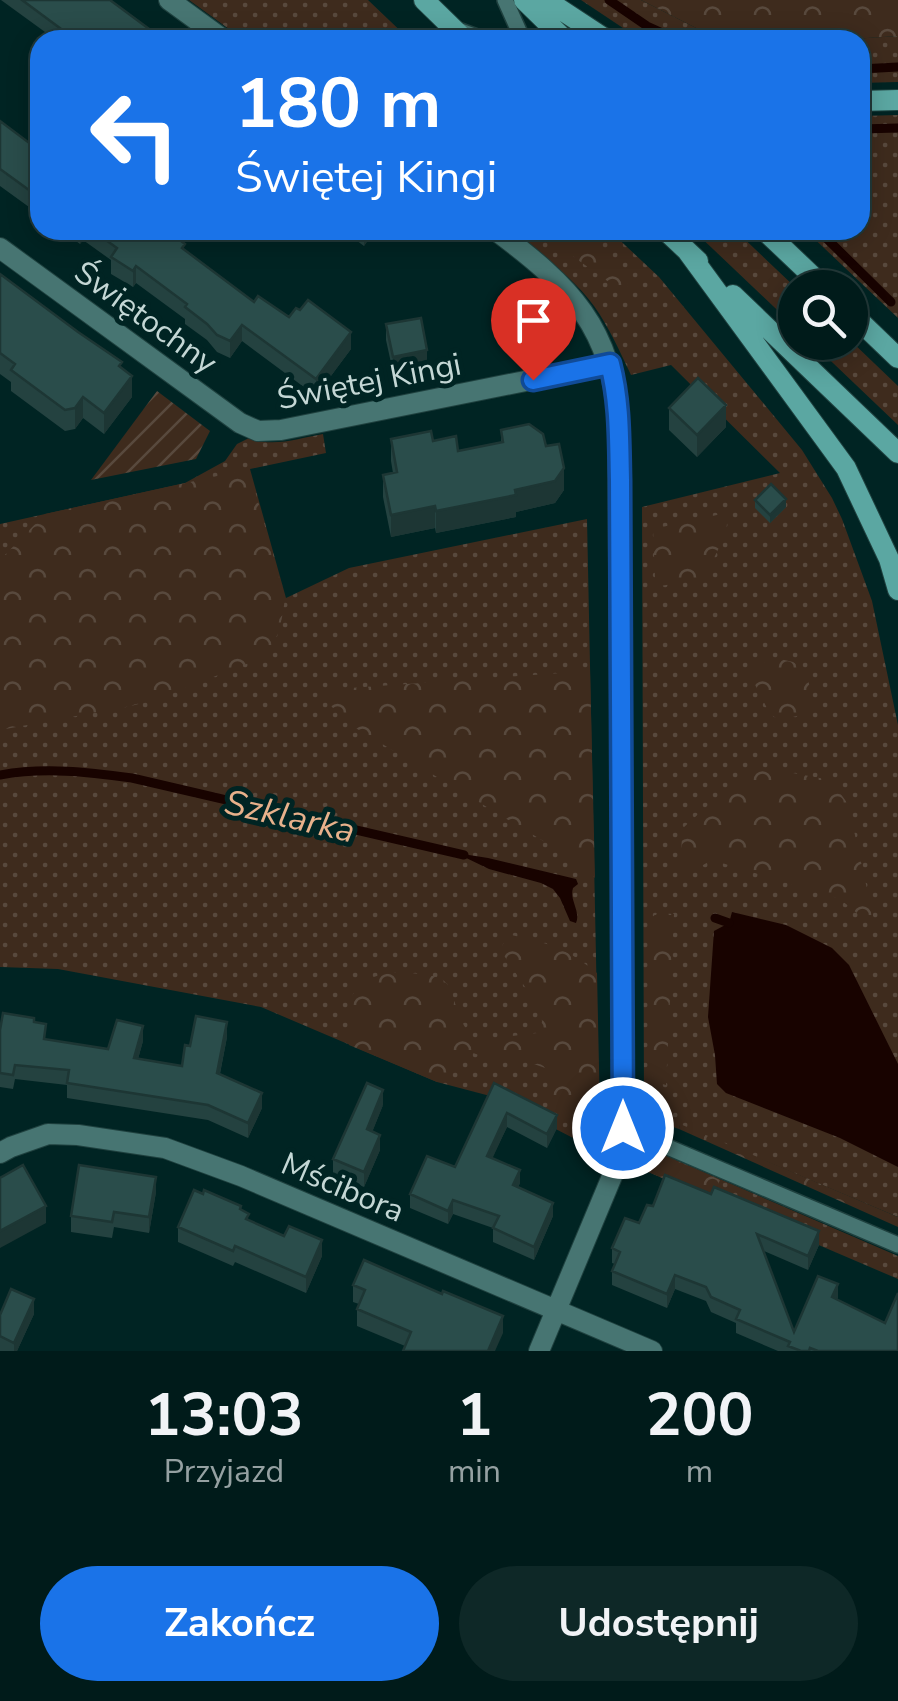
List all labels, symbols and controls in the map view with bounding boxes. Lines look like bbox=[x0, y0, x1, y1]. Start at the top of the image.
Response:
text: 180 m bbox=[235, 56, 441, 152]
icon: left bbox=[70, 70, 200, 200]
text: Świętej Kingi bbox=[235, 147, 497, 208]
street label: Świętochny bbox=[65, 251, 226, 384]
map controls bbox=[778, 270, 868, 360]
button: search bbox=[778, 270, 868, 360]
pin bbox=[491, 278, 576, 381]
icon: arrive bbox=[506, 293, 561, 348]
street label: Świętej Kingi bbox=[273, 343, 465, 420]
water label: Szklarka bbox=[220, 779, 360, 854]
position arrow bbox=[571, 1076, 675, 1180]
street label: Mścibora bbox=[275, 1142, 411, 1233]
text: 13:03 bbox=[145, 1374, 303, 1456]
text: 1 bbox=[456, 1374, 492, 1456]
text: 200 bbox=[645, 1374, 753, 1456]
text: Przyjazd bbox=[164, 1450, 284, 1493]
text: min bbox=[448, 1450, 501, 1493]
text: m bbox=[686, 1450, 713, 1493]
button: Zakończ bbox=[40, 1566, 439, 1681]
button: Udostępnij bbox=[459, 1566, 858, 1681]

